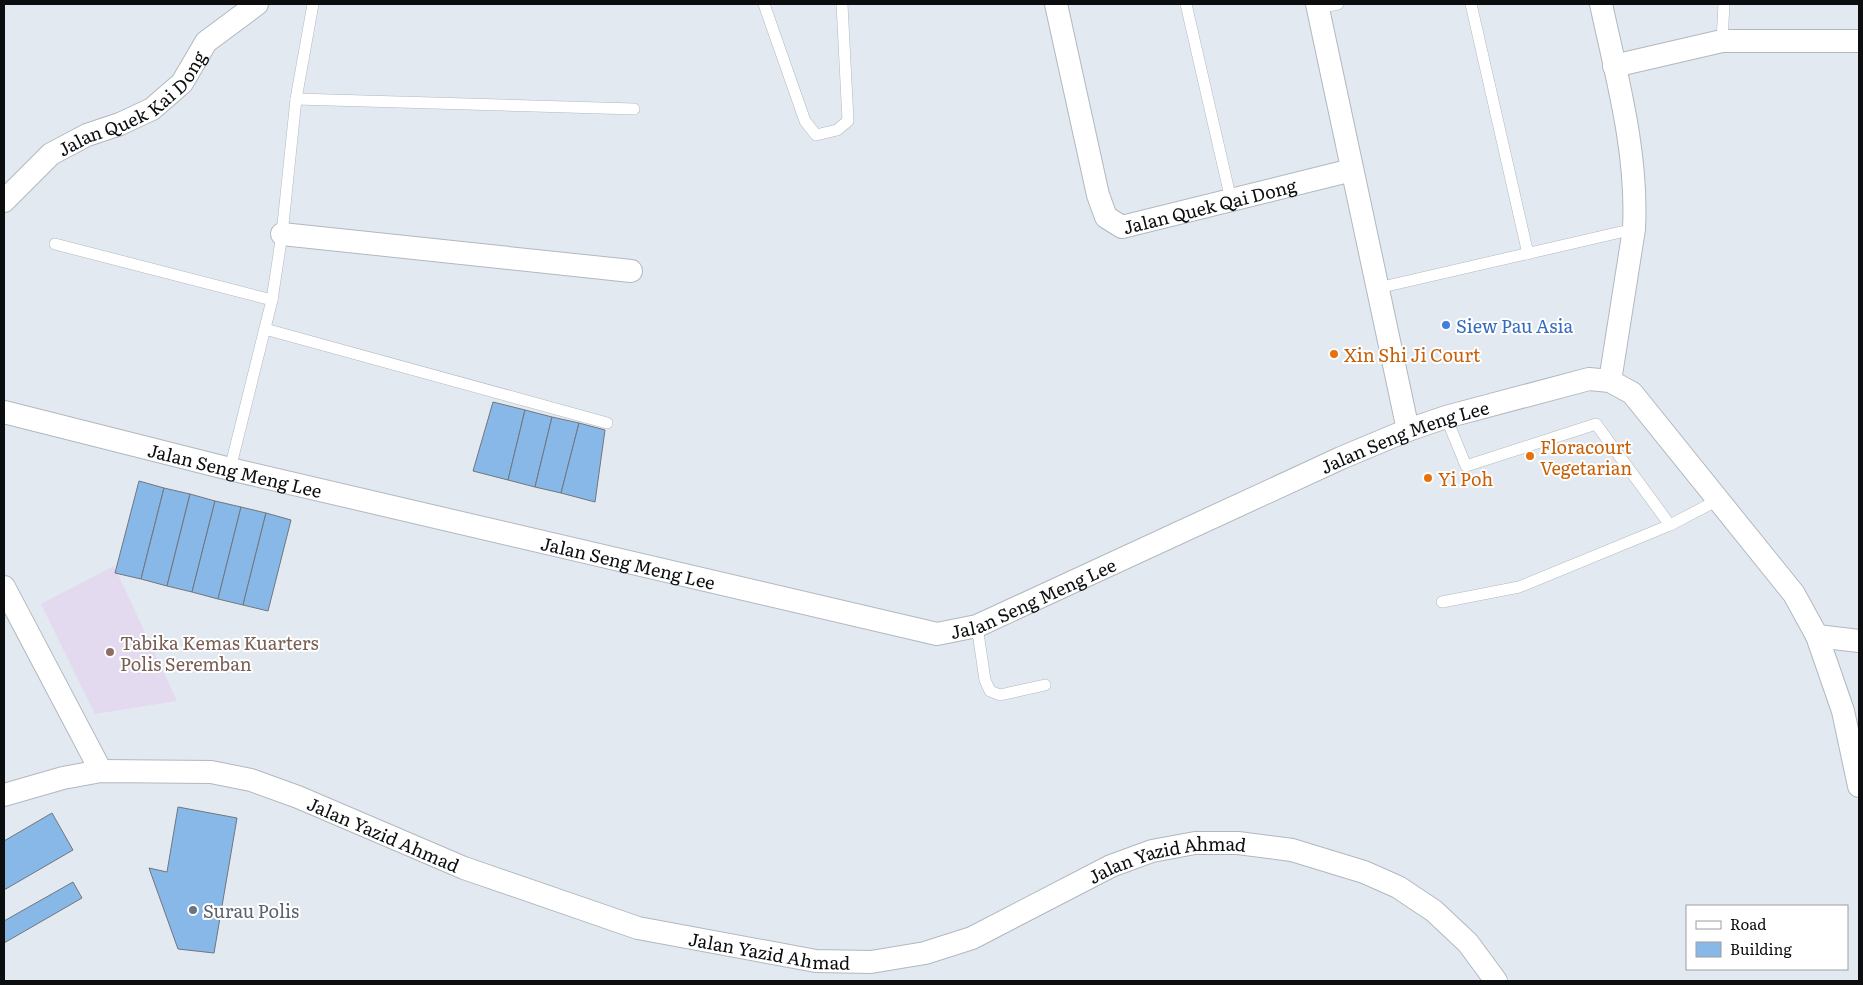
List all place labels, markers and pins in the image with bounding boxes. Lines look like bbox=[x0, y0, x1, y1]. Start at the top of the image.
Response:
place label: Siew Pau Asia bbox=[1456, 312, 1573, 339]
marker: Siew Pau Asia bbox=[1440, 319, 1452, 331]
place label: Xin Shi Ji Court bbox=[1344, 341, 1481, 368]
marker: Xin Shi Ji Court bbox=[1328, 348, 1340, 360]
place label: Floracourt Vegetarian bbox=[1540, 433, 1632, 481]
marker: Floracourt Vegetarian bbox=[1524, 450, 1536, 462]
place label: Yi Poh bbox=[1438, 465, 1493, 492]
marker: Yi Poh bbox=[1422, 472, 1434, 484]
place label: Tabika Kemas Kuarters Polis Seremban bbox=[120, 629, 319, 677]
marker: Tabika Kemas Kuarters Polis Seremban bbox=[104, 646, 116, 658]
place label: Surau Polis bbox=[203, 897, 299, 924]
marker: Surau Polis bbox=[187, 904, 199, 916]

